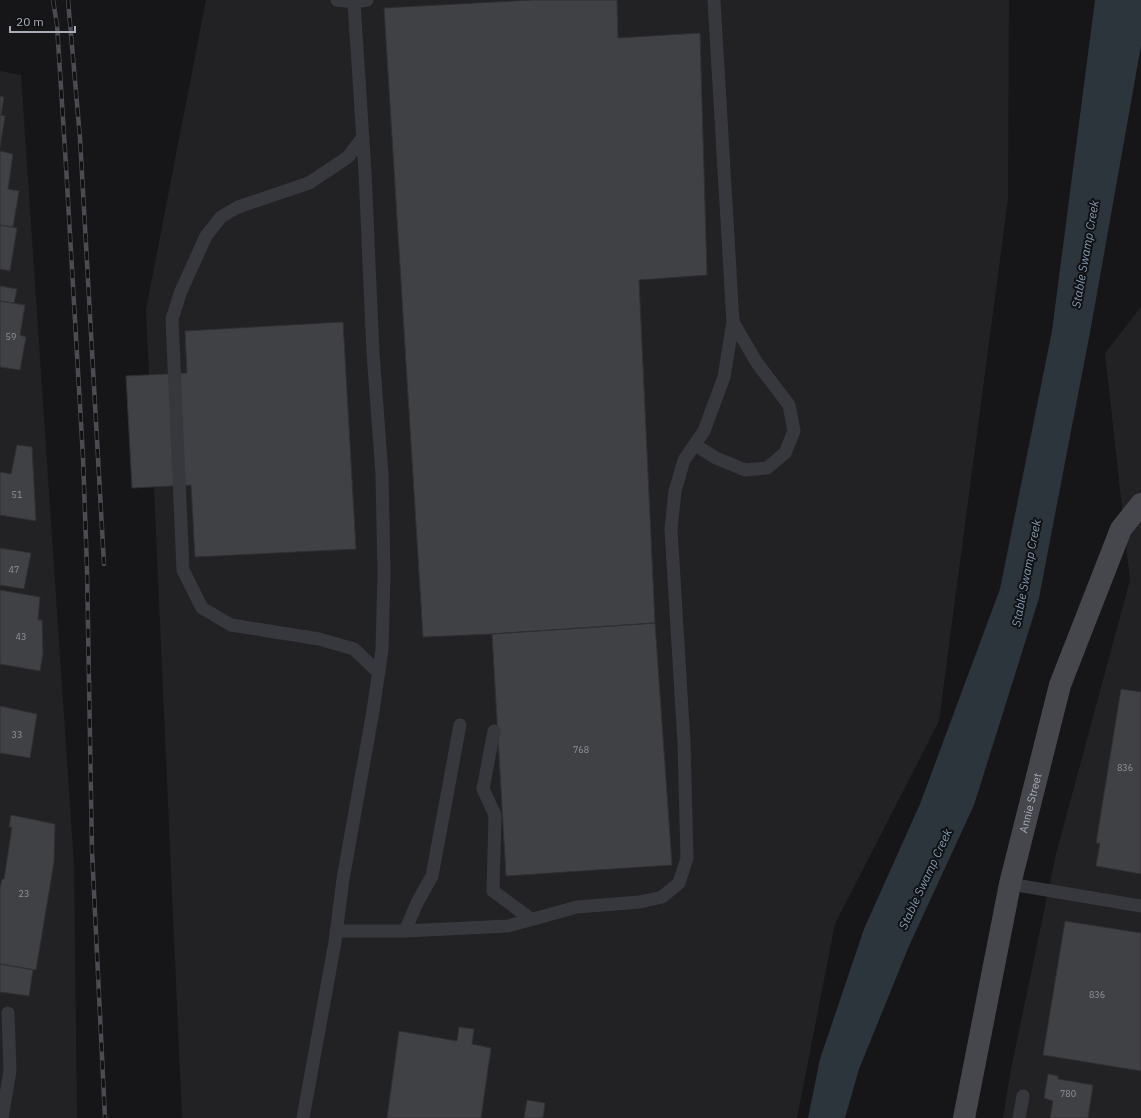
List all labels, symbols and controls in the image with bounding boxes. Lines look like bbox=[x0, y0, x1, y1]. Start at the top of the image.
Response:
scale bar bbox=[10, 8, 75, 34]
text: 20 m bbox=[16, 14, 44, 29]
water label: Stable Swamp Creek bbox=[1068, 198, 1102, 309]
house number: 59 bbox=[6, 331, 16, 342]
house number: 51 bbox=[12, 489, 22, 500]
water label: Stable Swamp Creek bbox=[1008, 517, 1044, 628]
house number: 47 bbox=[9, 564, 19, 575]
house number: 43 bbox=[16, 631, 26, 642]
house number: 33 bbox=[12, 729, 22, 740]
house number: 768 bbox=[573, 744, 589, 755]
house number: 836 bbox=[1117, 762, 1133, 773]
street label: Annie Street bbox=[1016, 771, 1045, 834]
water label: Stable Swamp Creek bbox=[895, 826, 955, 932]
house number: 23 bbox=[19, 888, 29, 899]
house number: 836 bbox=[1089, 989, 1105, 1000]
house number: 780 bbox=[1060, 1088, 1076, 1099]

